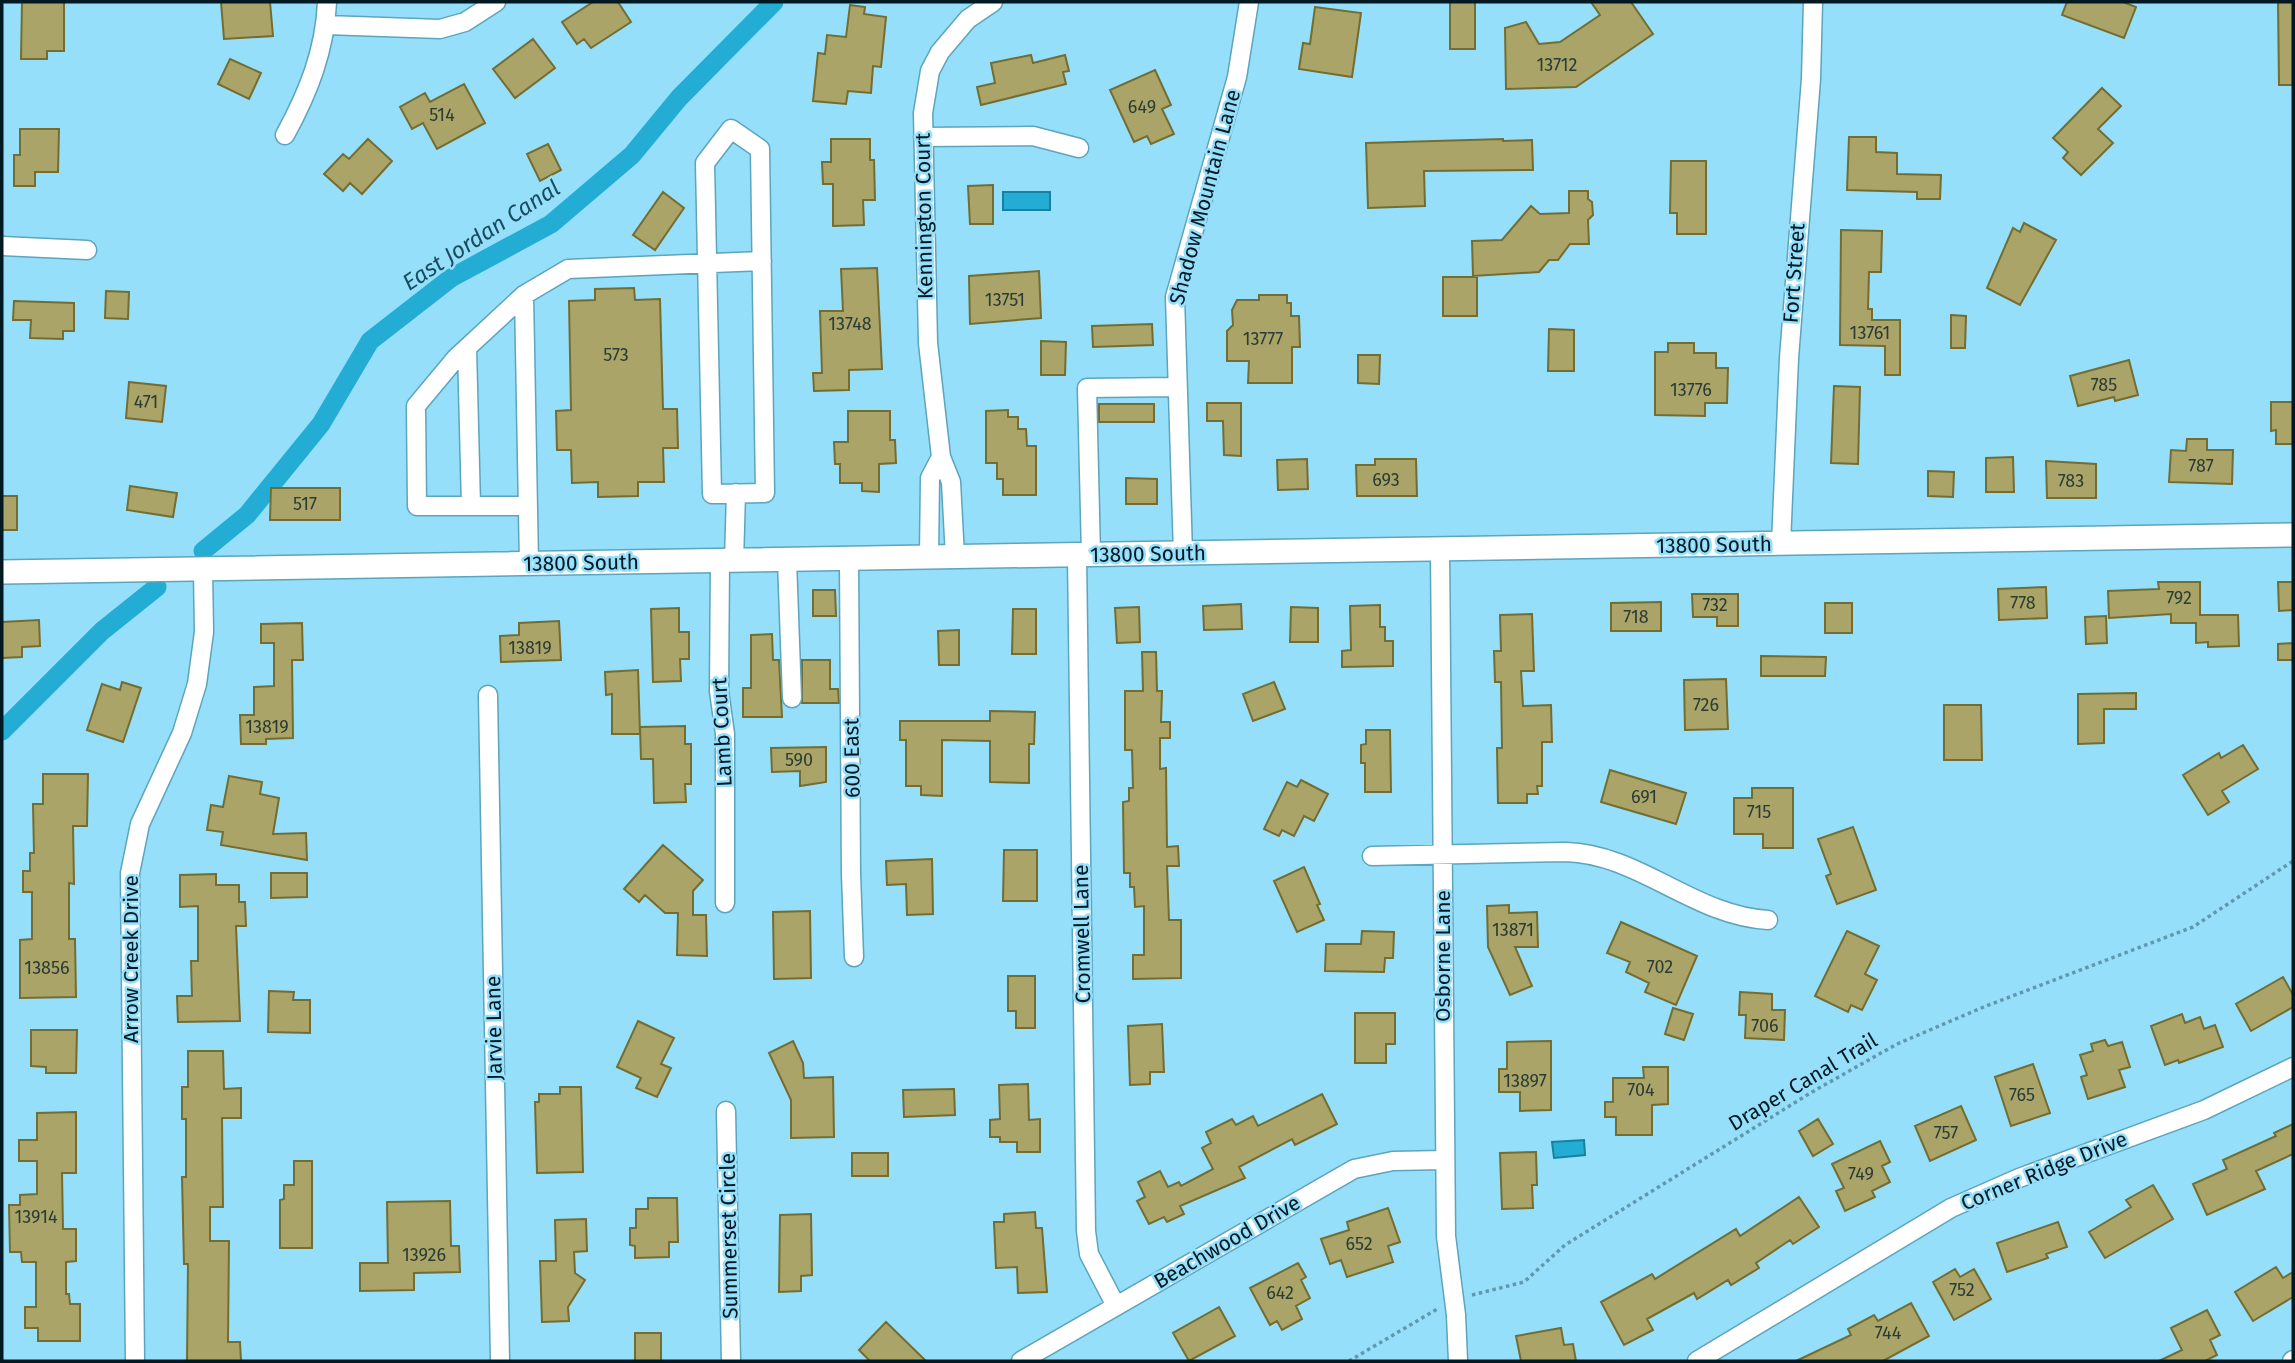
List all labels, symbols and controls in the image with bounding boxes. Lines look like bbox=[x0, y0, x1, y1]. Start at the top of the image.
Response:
house number: 13712 bbox=[1536, 54, 1578, 76]
street label: Shadow Mountain Lane bbox=[1164, 87, 1246, 307]
house number: 649 bbox=[1128, 96, 1156, 118]
house number: 514 bbox=[429, 104, 455, 126]
street label: Kennington Court bbox=[910, 132, 938, 299]
water label: East Jordan Canal bbox=[397, 174, 565, 296]
street label: Fort Street bbox=[1778, 222, 1810, 324]
house number: 13751 bbox=[985, 289, 1025, 311]
house number: 13748 bbox=[828, 313, 872, 335]
house number: 13761 bbox=[1850, 322, 1890, 344]
house number: 13777 bbox=[1243, 328, 1283, 350]
house number: 573 bbox=[603, 344, 629, 366]
house number: 785 bbox=[2091, 374, 2117, 396]
house number: 13776 bbox=[1670, 379, 1712, 401]
house number: 471 bbox=[134, 391, 158, 413]
house number: 787 bbox=[2188, 455, 2214, 477]
house number: 693 bbox=[1372, 469, 1400, 491]
house number: 783 bbox=[2058, 470, 2084, 492]
house number: 517 bbox=[293, 493, 317, 515]
street label: 13800 South bbox=[1656, 531, 1772, 559]
street label: 13800 South bbox=[1090, 540, 1206, 568]
street label: 13800 South bbox=[523, 549, 639, 577]
house number: 792 bbox=[2166, 587, 2192, 609]
house number: 778 bbox=[2010, 592, 2036, 614]
house number: 732 bbox=[1702, 594, 1728, 616]
house number: 718 bbox=[1623, 606, 1649, 628]
house number: 13819 bbox=[508, 637, 552, 659]
street label: Lamb Court bbox=[706, 676, 738, 787]
house number: 726 bbox=[1693, 694, 1719, 716]
house number: 13819 bbox=[245, 716, 289, 738]
street label: 600 East bbox=[838, 717, 866, 798]
house number: 590 bbox=[785, 749, 813, 771]
house number: 691 bbox=[1631, 786, 1657, 808]
house number: 715 bbox=[1747, 801, 1771, 823]
street label: Cromwell Lane bbox=[1068, 864, 1096, 1004]
street label: Arrow Creek Drive bbox=[118, 875, 144, 1043]
street label: Osborne Lane bbox=[1430, 890, 1456, 1022]
house number: 13871 bbox=[1492, 919, 1534, 941]
house number: 702 bbox=[1647, 956, 1673, 978]
house number: 13856 bbox=[24, 957, 70, 979]
street label: Jarvie Lane bbox=[480, 975, 508, 1081]
house number: 706 bbox=[1751, 1015, 1779, 1037]
street label: Draper Canal Trail bbox=[1724, 1027, 1882, 1137]
house number: 13897 bbox=[1503, 1070, 1547, 1092]
house number: 704 bbox=[1627, 1079, 1655, 1101]
house number: 765 bbox=[2009, 1084, 2035, 1106]
house number: 757 bbox=[1934, 1122, 1958, 1144]
street label: Corner Ridge Drive bbox=[1957, 1126, 2131, 1216]
street label: Summerset Circle bbox=[715, 1153, 743, 1319]
house number: 749 bbox=[1848, 1163, 1874, 1185]
street label: Beachwood Drive bbox=[1149, 1190, 1305, 1294]
house number: 13914 bbox=[14, 1206, 58, 1228]
house number: 652 bbox=[1345, 1233, 1373, 1255]
house number: 13926 bbox=[402, 1244, 446, 1266]
house number: 752 bbox=[1949, 1279, 1975, 1301]
house number: 642 bbox=[1266, 1282, 1294, 1304]
house number: 744 bbox=[1875, 1322, 1902, 1344]

